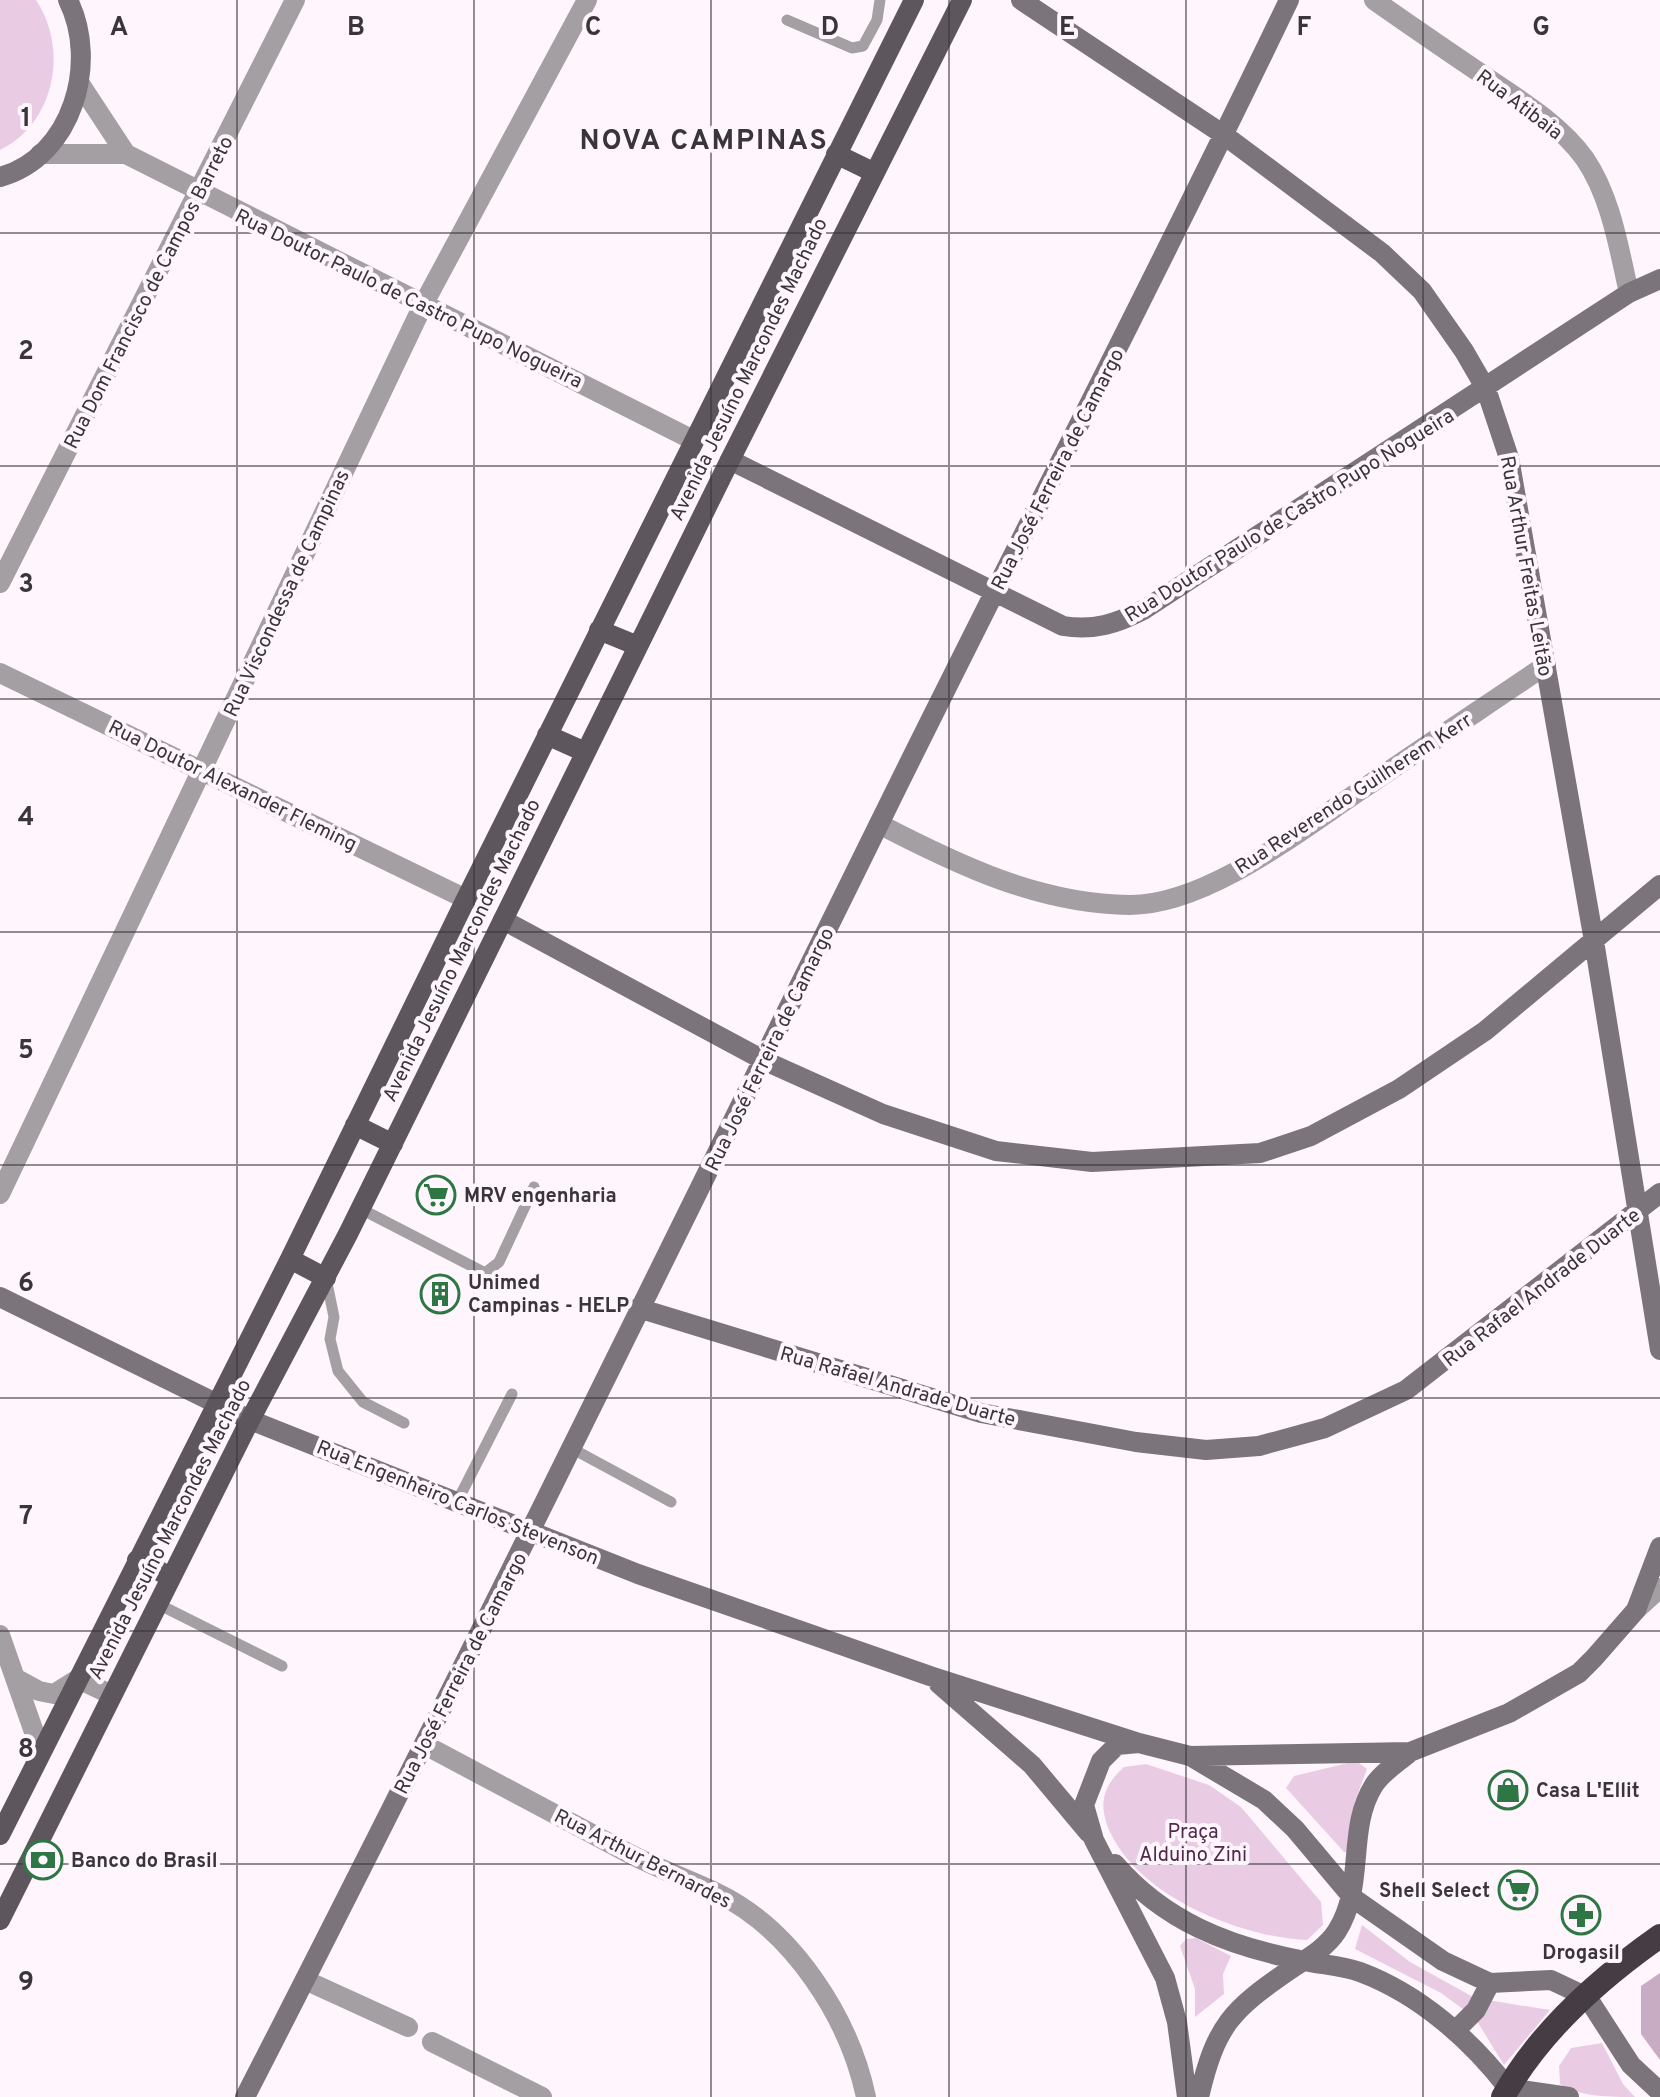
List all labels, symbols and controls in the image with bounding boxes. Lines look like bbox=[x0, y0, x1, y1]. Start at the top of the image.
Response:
text: A bbox=[110, 12, 128, 45]
text: B bbox=[347, 12, 365, 45]
text: C bbox=[585, 12, 601, 45]
text: D bbox=[821, 12, 839, 45]
text: E bbox=[1059, 12, 1075, 45]
text: F bbox=[1297, 12, 1312, 45]
text: G bbox=[1532, 12, 1550, 45]
street label: Rua Atibaia bbox=[1470, 65, 1567, 147]
text: 1 bbox=[21, 103, 31, 136]
district label: NOVA CAMPINAS bbox=[579, 124, 829, 160]
street label: Rua Dom Francisco de Campos Barreto bbox=[59, 132, 240, 454]
street label: Rua Doutor Paulo de Castro Pupo Nogueira bbox=[230, 204, 586, 396]
street label: Avenida Jesuíno Marcondes Machado bbox=[665, 214, 835, 526]
text: 2 bbox=[18, 336, 34, 369]
street label: Rua José Ferreira de Camargo bbox=[986, 345, 1131, 595]
street label: Rua Doutor Paulo de Castro Pupo Nogueira bbox=[1120, 404, 1460, 629]
street label: Rua Arthur Freitas Leitão bbox=[1493, 454, 1557, 679]
street label: Rua Viscondessa de Campinas bbox=[219, 466, 357, 722]
text: 3 bbox=[18, 569, 34, 602]
street label: Rua Reverendo Guilherem Kerr bbox=[1231, 708, 1478, 881]
street label: Rua Doutor Alexander Fleming bbox=[103, 715, 361, 858]
street label: Avenida Jesuíno Marcondes Machado bbox=[378, 795, 548, 1107]
text: 4 bbox=[18, 802, 34, 835]
street label: Rua José Ferreira de Camargo bbox=[700, 924, 841, 1176]
text: 5 bbox=[18, 1035, 34, 1068]
supermarket icon: MRV engenharia bbox=[415, 1174, 457, 1216]
place label: MRV engenharia bbox=[464, 1184, 617, 1210]
street label: Rua Rafael Andrade Duarte bbox=[1438, 1203, 1646, 1374]
text: 6 bbox=[18, 1268, 34, 1301]
place label: Unimed Campinas - HELP bbox=[468, 1271, 629, 1320]
building icon: Unimed Campinas - HELP bbox=[419, 1273, 461, 1315]
street label: Rua Rafael Andrade Duarte bbox=[777, 1342, 1018, 1434]
street label: Avenida Jesuíno Marcondes Machado bbox=[83, 1375, 258, 1685]
street label: Rua Engenheiro Carlos Stevenson bbox=[312, 1435, 602, 1572]
text: 7 bbox=[19, 1501, 33, 1534]
street label: Rua José Ferreira de Camargo bbox=[389, 1549, 534, 1799]
text: 8 bbox=[18, 1734, 34, 1767]
shop icon: Casa L'Ellit bbox=[1487, 1769, 1529, 1811]
place label: Casa L'Ellit bbox=[1536, 1779, 1640, 1805]
street label: Rua Arthur Bernardes bbox=[549, 1804, 735, 1916]
park label: Praça Alduino Zini bbox=[1139, 1820, 1247, 1869]
bank icon: Banco do Brasil bbox=[22, 1839, 64, 1881]
place label: Banco do Brasil bbox=[71, 1849, 218, 1875]
supermarket icon: Shell Select bbox=[1497, 1869, 1539, 1911]
place label: Shell Select bbox=[1379, 1879, 1490, 1905]
pharmacy icon: Drogasil bbox=[1560, 1894, 1602, 1936]
place label: Drogasil bbox=[1542, 1941, 1620, 1967]
text: 9 bbox=[18, 1967, 34, 2000]

